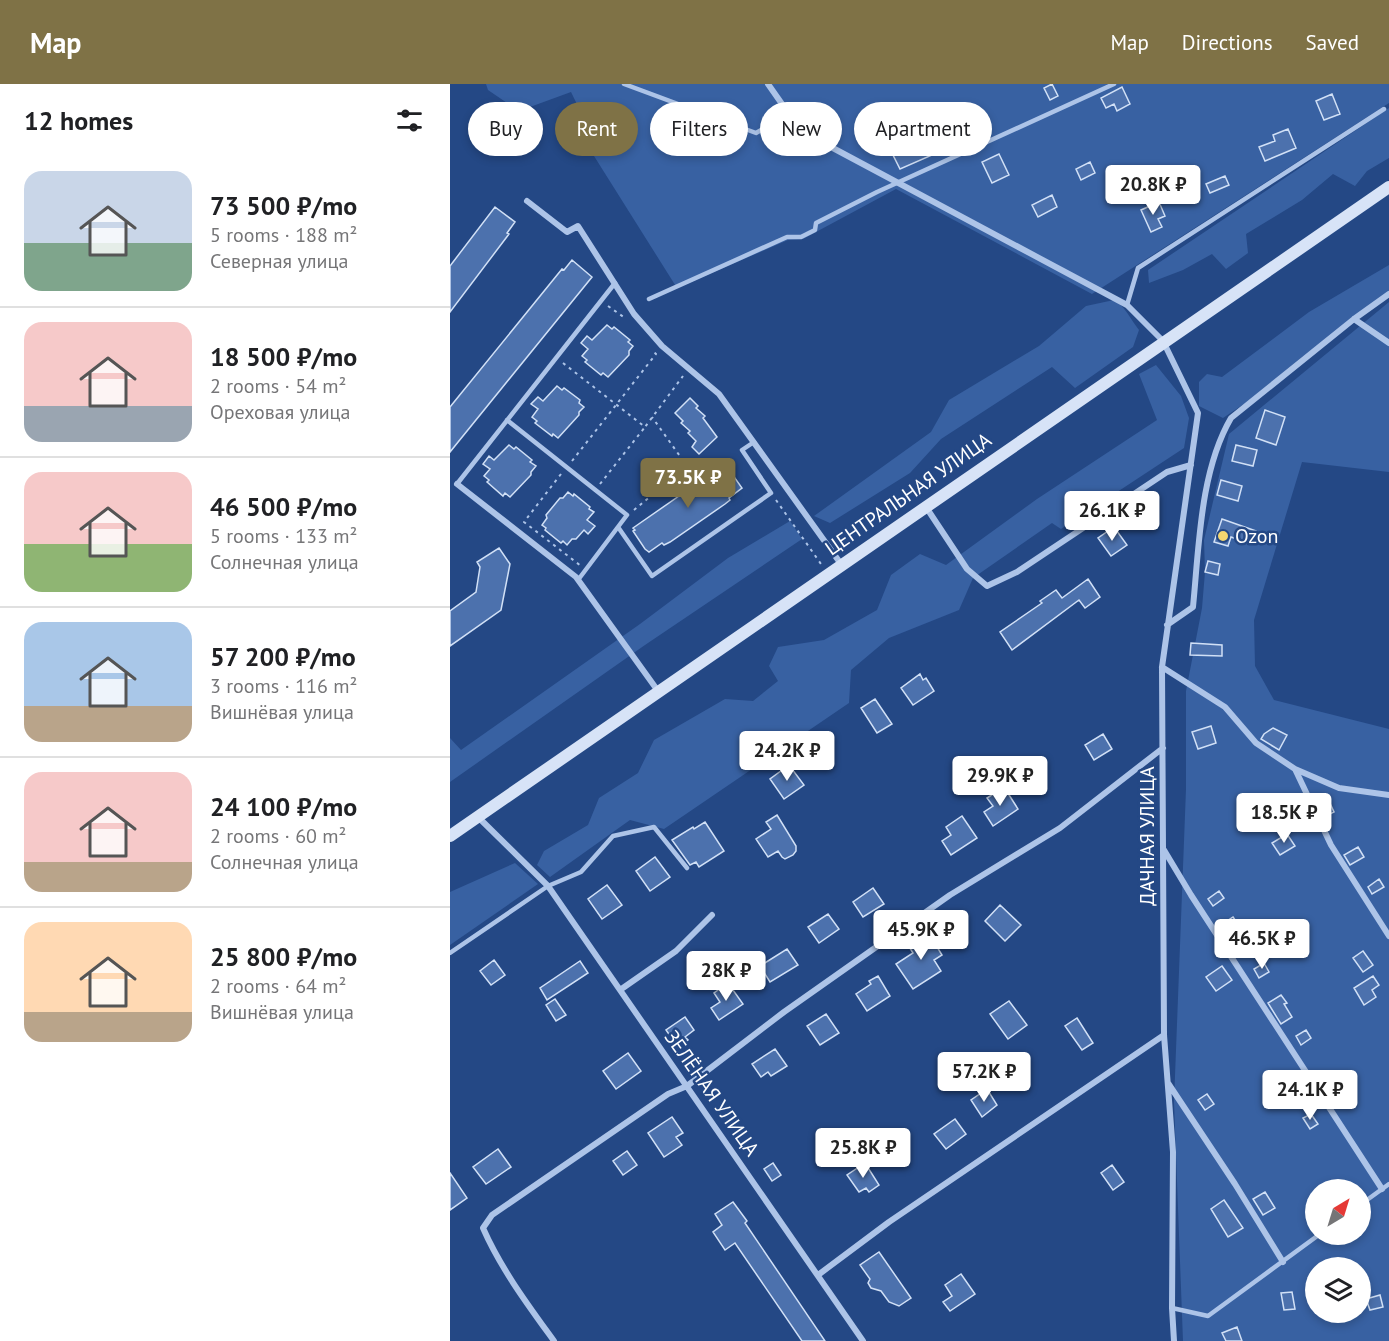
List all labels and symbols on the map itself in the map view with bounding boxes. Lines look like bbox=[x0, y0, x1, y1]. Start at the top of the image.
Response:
pin: 20.8K ₽ bbox=[1098, 165, 1208, 216]
street label: ЦЕНТРАЛЬНАЯ УЛИЦА bbox=[820, 427, 997, 561]
pin: 73.5K ₽ bbox=[633, 458, 743, 509]
pin: 26.1K ₽ bbox=[1057, 491, 1167, 542]
place label: Ozon bbox=[1235, 523, 1279, 549]
marker: Ozon bbox=[1216, 529, 1230, 543]
pin: 24.2K ₽ bbox=[732, 731, 842, 782]
pin: 29.9K ₽ bbox=[945, 756, 1055, 807]
street label: ДАЧНАЯ УЛИЦА bbox=[1134, 766, 1160, 906]
pin: 18.5K ₽ bbox=[1229, 793, 1339, 844]
pin: 45.9K ₽ bbox=[866, 910, 976, 961]
pin: 46.5K ₽ bbox=[1207, 919, 1317, 970]
pin: 28K ₽ bbox=[684, 951, 768, 1002]
street label: ЗЕЛЁНАЯ УЛИЦА bbox=[659, 1025, 765, 1161]
pin: 57.2K ₽ bbox=[929, 1052, 1039, 1103]
pin: 24.1K ₽ bbox=[1255, 1070, 1365, 1121]
pin: 25.8K ₽ bbox=[808, 1128, 918, 1179]
north arrow bbox=[1305, 1179, 1371, 1245]

